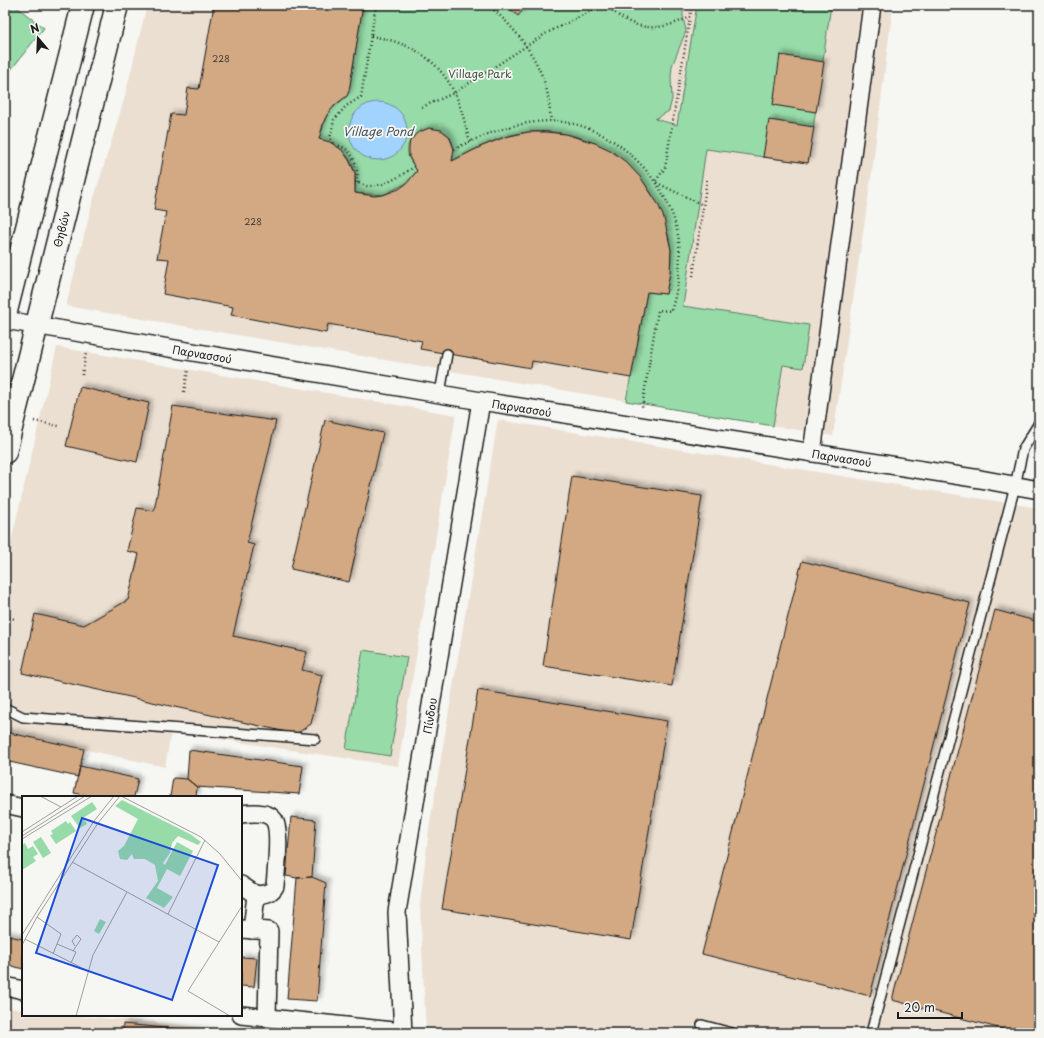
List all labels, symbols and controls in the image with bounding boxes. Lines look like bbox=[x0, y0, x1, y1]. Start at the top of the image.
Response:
north arrow bbox=[18, 18, 58, 58]
text: N bbox=[28, 19, 42, 38]
house number: 228 bbox=[212, 51, 230, 65]
park label: Village Park bbox=[448, 65, 512, 82]
water label: Village Pond bbox=[343, 122, 415, 140]
street label: Θηβών bbox=[48, 209, 74, 249]
house number: 228 bbox=[244, 214, 262, 228]
street label: Παρνασσού bbox=[171, 340, 233, 367]
street label: Παρνασσού bbox=[491, 394, 553, 420]
street label: Παρνασσού bbox=[811, 444, 873, 470]
street label: Πίνδου bbox=[418, 696, 441, 735]
inset map bbox=[22, 796, 242, 1016]
scale bar bbox=[898, 994, 962, 1020]
text: 20 m bbox=[904, 998, 935, 1016]

